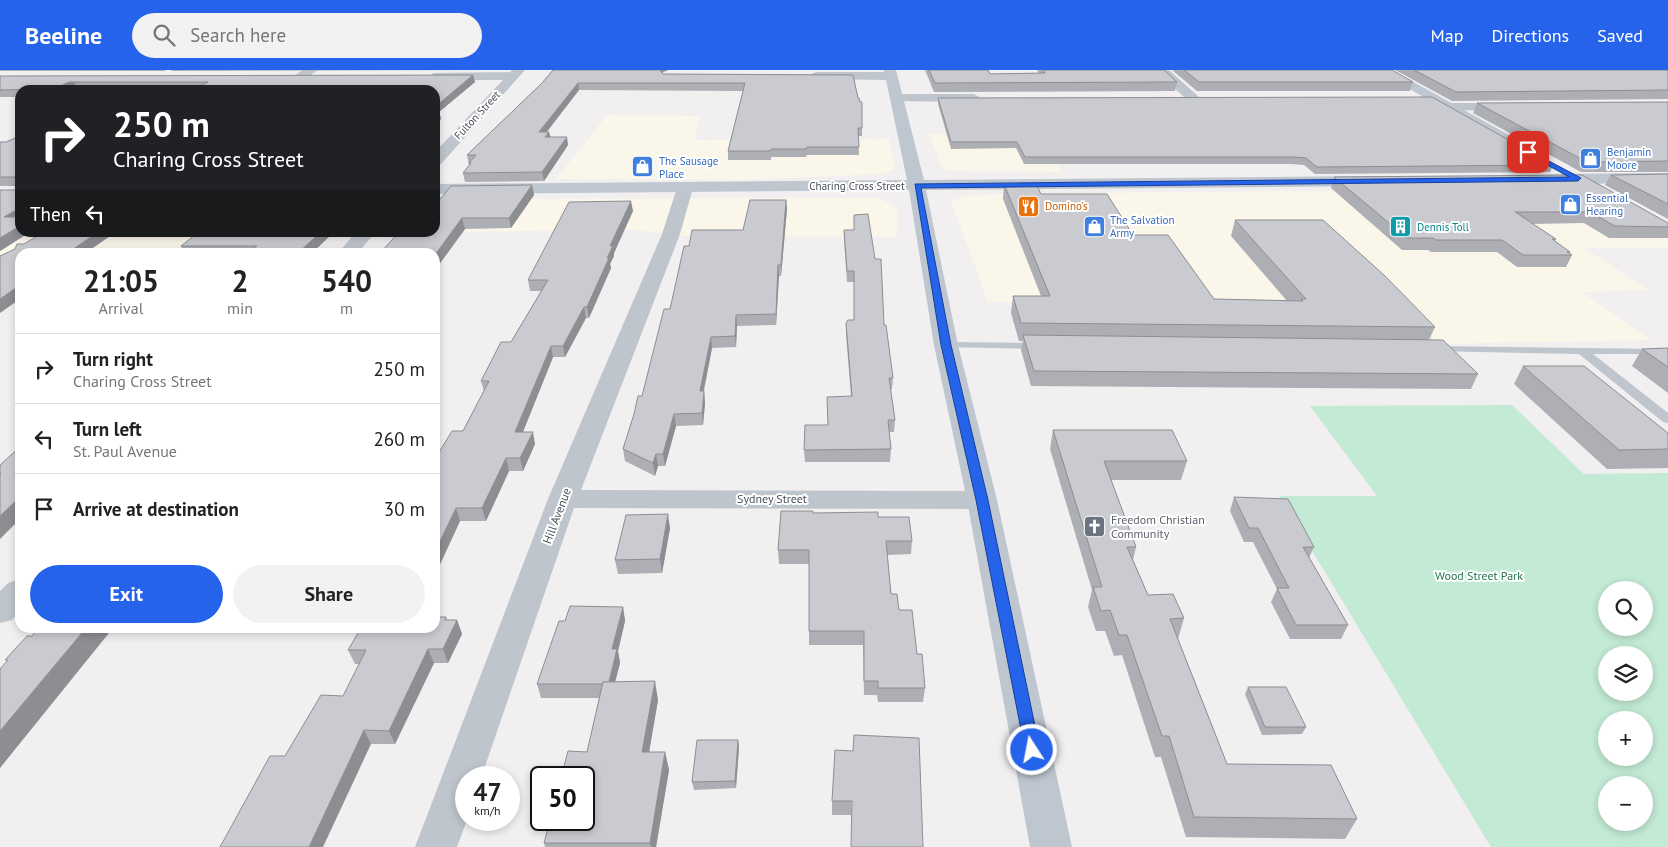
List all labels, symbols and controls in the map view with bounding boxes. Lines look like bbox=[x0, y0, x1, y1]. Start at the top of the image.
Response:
search box bbox=[132, 13, 482, 58]
text: Beeline bbox=[25, 20, 102, 51]
icon: search bbox=[150, 21, 178, 49]
text: Search here bbox=[190, 23, 286, 47]
text: Map bbox=[1431, 24, 1463, 47]
text: Directions bbox=[1491, 24, 1569, 47]
text: Saved bbox=[1597, 24, 1643, 47]
street label: Fulton Street bbox=[451, 88, 503, 142]
text: 250 m bbox=[113, 101, 210, 147]
icon: right bbox=[30, 105, 95, 170]
pin bbox=[1507, 131, 1549, 173]
icon: arrive bbox=[1514, 138, 1542, 166]
text: Charing Cross Street bbox=[113, 145, 304, 173]
place label: Benjamin Moore bbox=[1607, 145, 1651, 172]
shop icon: Benjamin Moore bbox=[1579, 146, 1603, 170]
place label: The Sausage Place bbox=[659, 154, 719, 181]
shop icon: The Sausage Place bbox=[631, 155, 655, 179]
street label: Charing Cross Street bbox=[809, 179, 905, 193]
place label: Essential Hearing bbox=[1586, 191, 1629, 218]
shop icon: Essential Hearing bbox=[1558, 192, 1582, 216]
restaurant icon: Domino's bbox=[1017, 194, 1041, 218]
place label: Domino's bbox=[1045, 199, 1088, 213]
icon: left bbox=[81, 200, 109, 228]
text: Then bbox=[30, 202, 71, 226]
place label: The Salvation Army bbox=[1110, 213, 1175, 240]
shop icon: The Salvation Army bbox=[1082, 214, 1106, 238]
building icon: Dennis Toll bbox=[1389, 215, 1413, 239]
place label: Dennis Toll bbox=[1417, 220, 1470, 234]
text: 21:05 bbox=[83, 261, 159, 300]
text: 2 bbox=[232, 261, 249, 300]
text: 540 bbox=[321, 261, 372, 300]
text: Arrival bbox=[99, 298, 143, 318]
text: min bbox=[227, 298, 253, 318]
text: m bbox=[340, 298, 353, 318]
text: Turn right bbox=[73, 347, 153, 371]
icon: right bbox=[30, 355, 58, 383]
text: 250 m bbox=[373, 357, 425, 381]
text: Charing Cross Street bbox=[73, 371, 212, 391]
text: Turn left bbox=[73, 417, 142, 441]
icon: left bbox=[30, 425, 58, 453]
text: 260 m bbox=[373, 427, 425, 451]
text: St. Paul Avenue bbox=[73, 441, 177, 461]
street label: Hill Avenue bbox=[539, 486, 574, 546]
street label: Sydney Street bbox=[737, 491, 807, 506]
icon: arrive bbox=[30, 495, 58, 523]
text: Arrive at destination bbox=[73, 497, 239, 521]
text: 30 m bbox=[384, 497, 425, 521]
place label: Freedom Christian Community bbox=[1111, 512, 1205, 541]
church icon: Freedom Christian Community bbox=[1083, 515, 1107, 539]
button: Exit bbox=[30, 565, 223, 623]
button: Share bbox=[233, 565, 425, 623]
park label: Wood Street Park bbox=[1435, 568, 1523, 583]
map controls bbox=[1598, 581, 1653, 831]
button: search bbox=[1598, 581, 1653, 636]
button: layers bbox=[1598, 646, 1653, 701]
button: + bbox=[1598, 711, 1653, 766]
position arrow bbox=[1005, 723, 1057, 775]
speed limit sign: 50 bbox=[530, 766, 595, 831]
text: 47 bbox=[473, 776, 502, 808]
button: − bbox=[1598, 776, 1653, 831]
text: km/h bbox=[474, 803, 501, 818]

